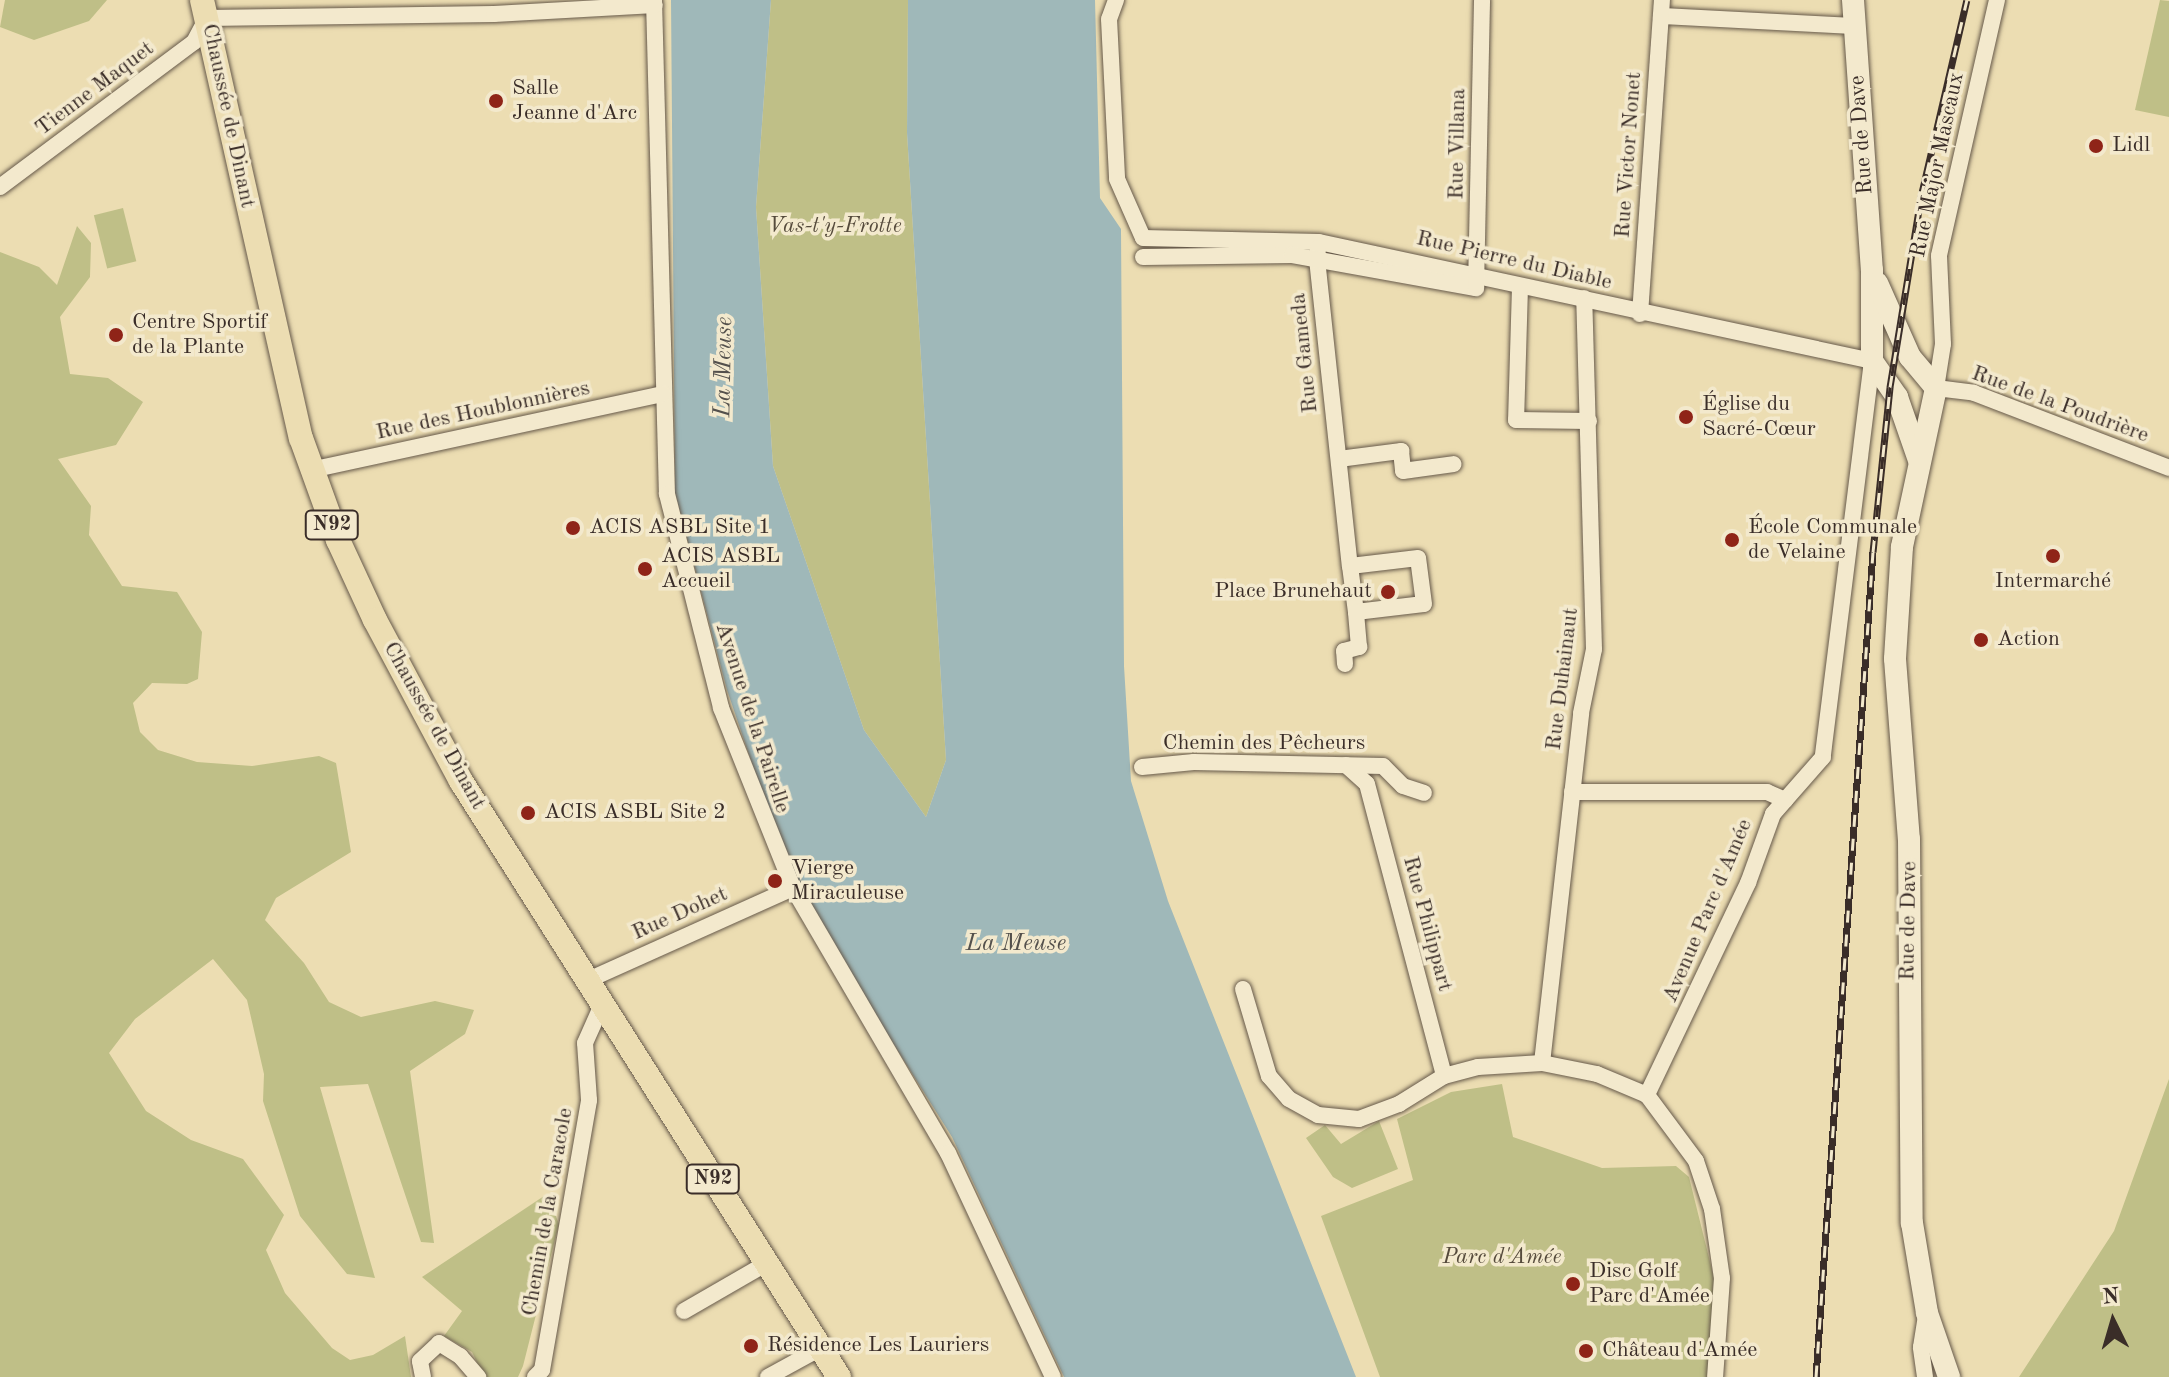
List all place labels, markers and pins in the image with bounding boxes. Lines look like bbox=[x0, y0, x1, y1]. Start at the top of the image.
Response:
place label: Salle Jeanne d'Arc bbox=[512, 75, 637, 126]
marker: Salle Jeanne d'Arc bbox=[487, 92, 505, 110]
place label: Lidl bbox=[2112, 133, 2150, 159]
marker: Lidl bbox=[2087, 137, 2105, 155]
place label: Centre Sportif de la Plante bbox=[132, 309, 268, 360]
marker: Centre Sportif de la Plante bbox=[107, 326, 125, 344]
place label: Église du Sacré-Cœur bbox=[1702, 391, 1816, 442]
marker: Église du Sacré-Cœur bbox=[1677, 408, 1695, 426]
place label: École Communale de Velaine bbox=[1748, 514, 1917, 566]
place label: ACIS ASBL Site 1 bbox=[589, 515, 771, 541]
marker: ACIS ASBL Site 1 bbox=[564, 519, 582, 537]
marker: École Communale de Velaine bbox=[1723, 531, 1741, 549]
place label: ACIS ASBL Accueil bbox=[661, 543, 780, 594]
marker: Intermarché bbox=[2044, 547, 2062, 565]
marker: ACIS ASBL Accueil bbox=[636, 560, 654, 578]
place label: Intermarché bbox=[1995, 569, 2111, 595]
place label: Place Brunehaut bbox=[1214, 579, 1372, 605]
marker: Place Brunehaut bbox=[1379, 583, 1397, 601]
place label: Action bbox=[1997, 627, 2060, 653]
marker: Action bbox=[1972, 631, 1990, 649]
place label: ACIS ASBL Site 2 bbox=[544, 800, 726, 826]
marker: ACIS ASBL Site 2 bbox=[519, 804, 537, 822]
place label: Vierge Miraculeuse bbox=[791, 855, 904, 906]
marker: Vierge Miraculeuse bbox=[766, 872, 784, 890]
place label: Disc Golf Parc d'Amée bbox=[1589, 1258, 1710, 1310]
marker: Disc Golf Parc d'Amée bbox=[1564, 1275, 1582, 1293]
place label: Résidence Les Lauriers bbox=[767, 1333, 989, 1359]
marker: Résidence Les Lauriers bbox=[742, 1337, 760, 1355]
place label: Château d'Amée bbox=[1602, 1338, 1757, 1364]
marker: Château d'Amée bbox=[1577, 1342, 1595, 1360]

